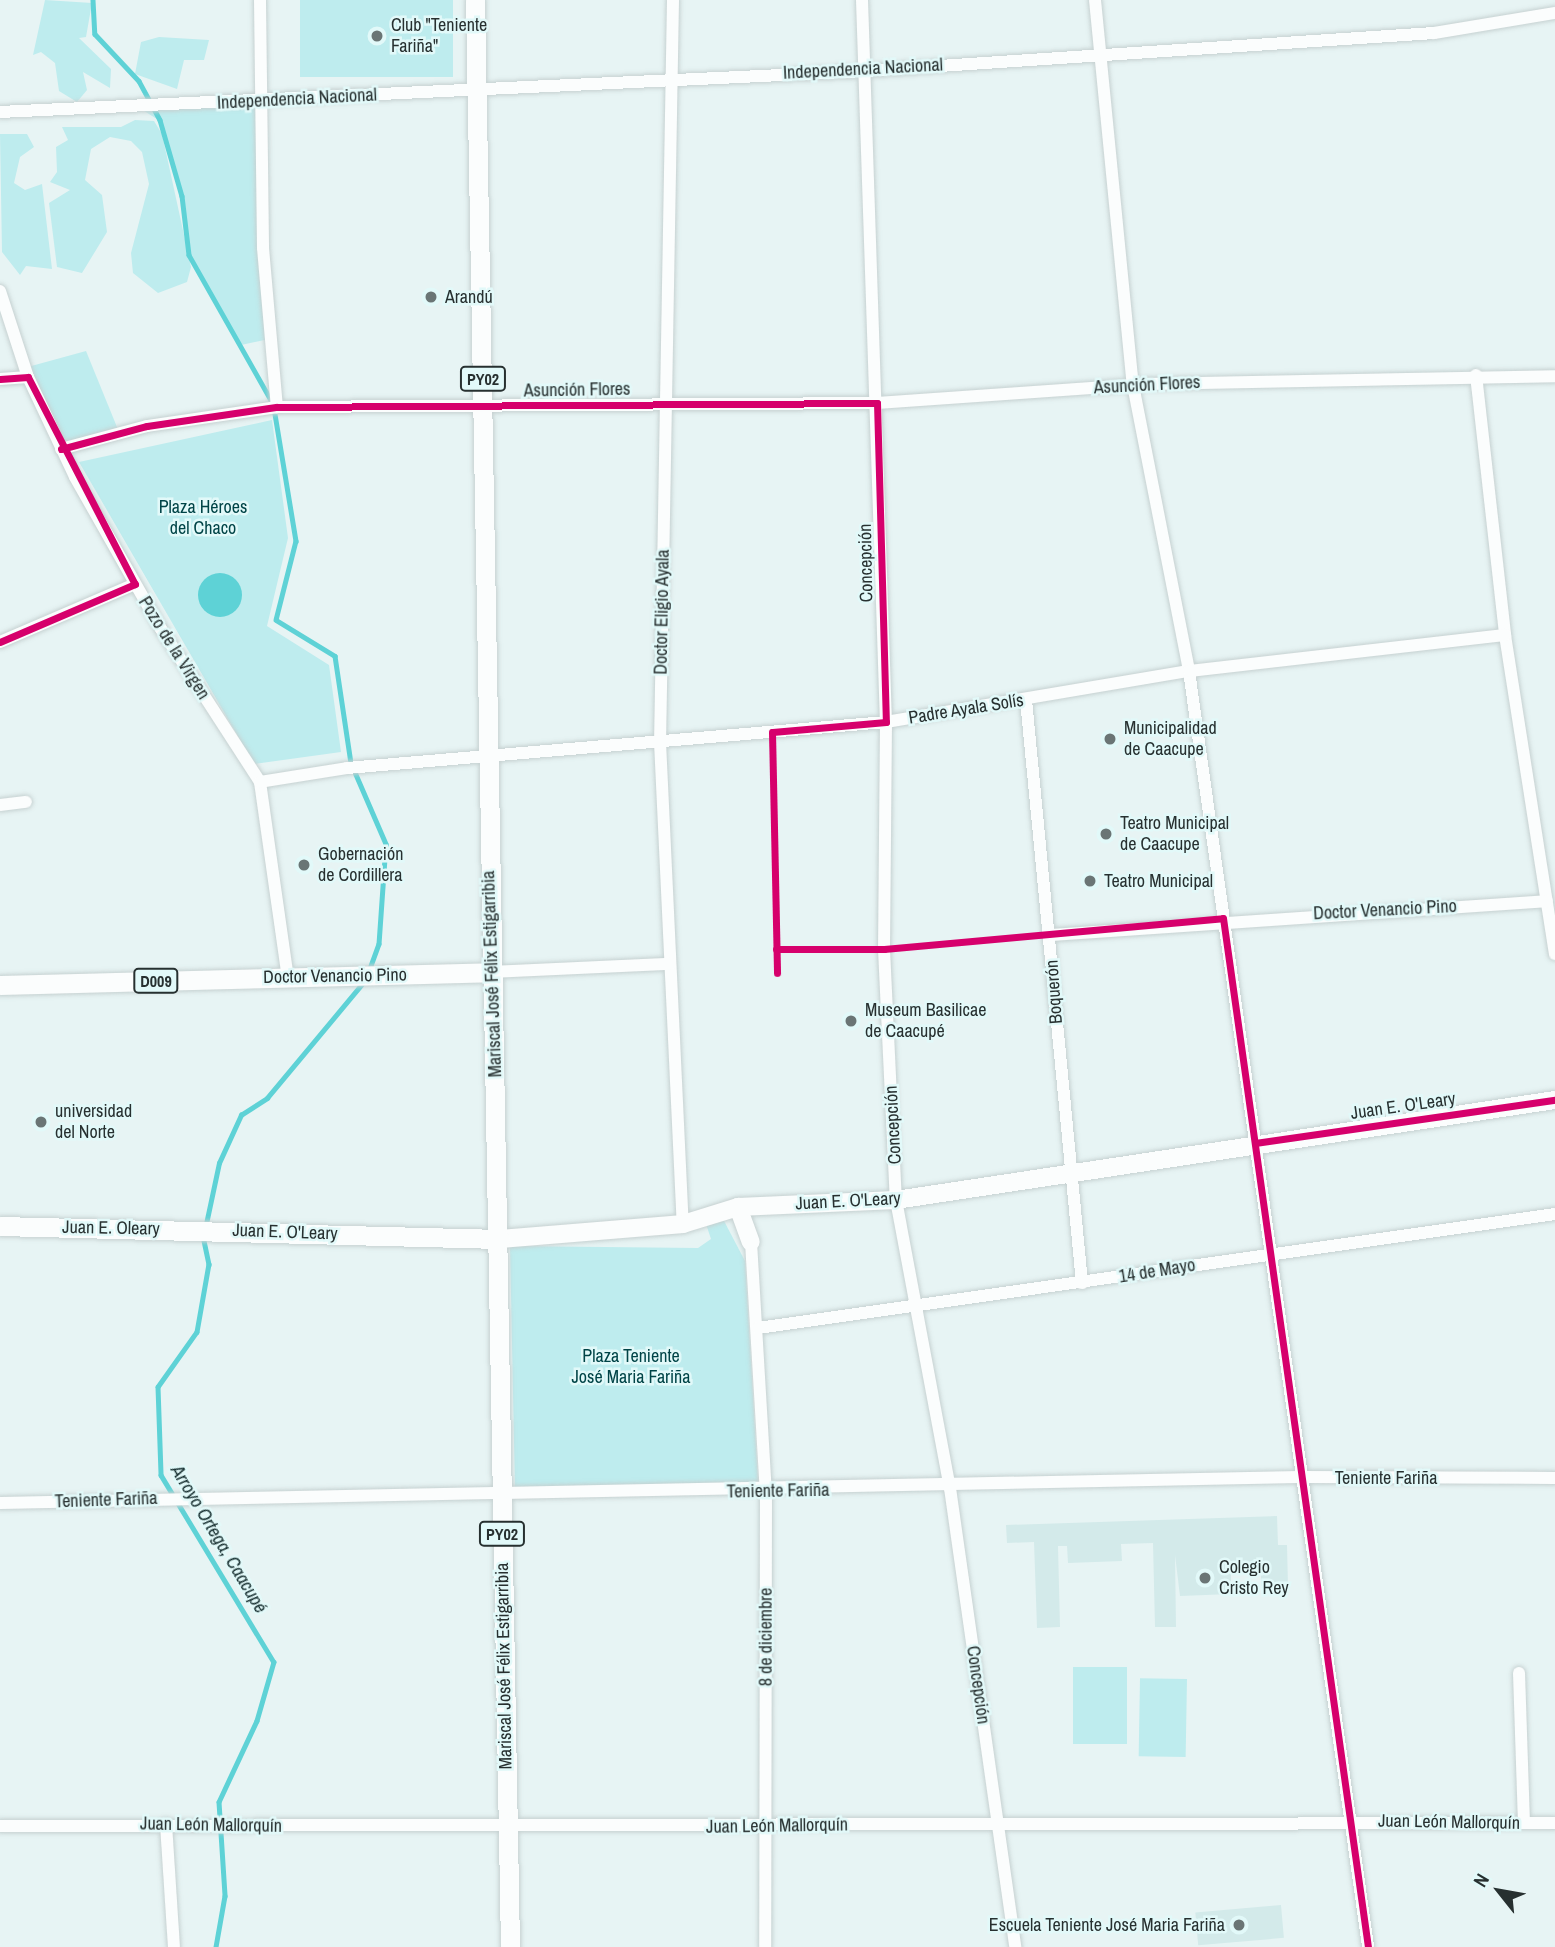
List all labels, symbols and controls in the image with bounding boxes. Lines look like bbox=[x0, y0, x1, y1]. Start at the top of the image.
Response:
place label: Club "Teniente Fariña" bbox=[391, 15, 487, 58]
marker: Club "Teniente Fariña" bbox=[369, 28, 385, 44]
street label: Independencia Nacional bbox=[783, 54, 943, 84]
street label: Independencia Nacional bbox=[217, 84, 377, 114]
place label: Arandú bbox=[445, 286, 493, 308]
marker: Arandú bbox=[423, 289, 439, 305]
road number: PY02 bbox=[458, 366, 508, 392]
street label: Asunción Flores bbox=[1093, 371, 1201, 399]
street label: Asunción Flores bbox=[523, 378, 631, 402]
park label: Plaza Héroes del Chaco bbox=[159, 497, 247, 540]
street label: Concepción bbox=[855, 523, 877, 603]
street label: Doctor Eligio Ayala bbox=[650, 549, 674, 675]
street label: Pozo de la Virgen bbox=[134, 593, 214, 703]
street label: Padre Ayala Solís bbox=[906, 689, 1026, 729]
place label: Municipalidad de Caacupe bbox=[1124, 718, 1217, 760]
marker: Municipalidad de Caacupe bbox=[1102, 731, 1118, 747]
place label: Teatro Municipal de Caacupe bbox=[1120, 813, 1229, 856]
marker: Teatro Municipal de Caacupe bbox=[1098, 826, 1114, 842]
place label: Gobernación de Cordillera bbox=[318, 844, 403, 886]
marker: Gobernación de Cordillera bbox=[296, 857, 312, 873]
street label: Mariscal José Félix Estigarribia bbox=[478, 870, 506, 1078]
place label: Teatro Municipal bbox=[1104, 870, 1213, 892]
marker: Teatro Municipal bbox=[1082, 873, 1098, 889]
street label: Doctor Venancio Pino bbox=[1313, 895, 1457, 925]
street label: Boquerón bbox=[1041, 959, 1067, 1025]
street label: Doctor Venancio Pino bbox=[263, 964, 407, 988]
road number: D009 bbox=[133, 968, 179, 993]
place label: Museum Basilicae de Caacupé bbox=[865, 1000, 986, 1042]
marker: Museum Basilicae de Caacupé bbox=[843, 1013, 859, 1029]
street label: Concepción bbox=[880, 1085, 906, 1165]
street label: Juan E. O'Leary bbox=[1349, 1088, 1457, 1124]
place label: universidad del Norte bbox=[55, 1101, 132, 1144]
marker: universidad del Norte bbox=[33, 1114, 49, 1130]
street label: Juan E. O'Leary bbox=[795, 1187, 901, 1215]
street label: Juan E. Oleary bbox=[62, 1216, 160, 1240]
street label: Juan E. O'Leary bbox=[232, 1219, 338, 1245]
street label: 14 de Mayo bbox=[1117, 1254, 1197, 1288]
park label: Plaza Teniente José Maria Fariña bbox=[571, 1346, 691, 1388]
water label: Arroyo Ortega, Caacupé bbox=[166, 1461, 272, 1617]
street label: Teniente Fariña bbox=[1335, 1467, 1437, 1489]
street label: Teniente Fariña bbox=[726, 1479, 830, 1503]
street label: Teniente Fariña bbox=[54, 1487, 158, 1513]
road number: PY02 bbox=[477, 1522, 526, 1546]
place label: Colegio Cristo Rey bbox=[1219, 1557, 1289, 1600]
street label: Mariscal José Félix Estigarribia bbox=[491, 1562, 517, 1770]
marker: Colegio Cristo Rey bbox=[1197, 1570, 1213, 1586]
street label: 8 de diciembre bbox=[755, 1588, 777, 1686]
street label: Concepción bbox=[962, 1644, 994, 1726]
street label: Juan León Mallorquín bbox=[1378, 1810, 1520, 1834]
street label: Juan León Mallorquín bbox=[140, 1813, 282, 1837]
street label: Juan León Mallorquín bbox=[706, 1814, 848, 1838]
north arrow bbox=[1464, 1856, 1534, 1926]
text: N bbox=[1467, 1869, 1495, 1892]
place label: Escuela Teniente José Maria Fariña bbox=[989, 1914, 1225, 1936]
marker: Escuela Teniente José Maria Fariña bbox=[1231, 1917, 1247, 1933]

